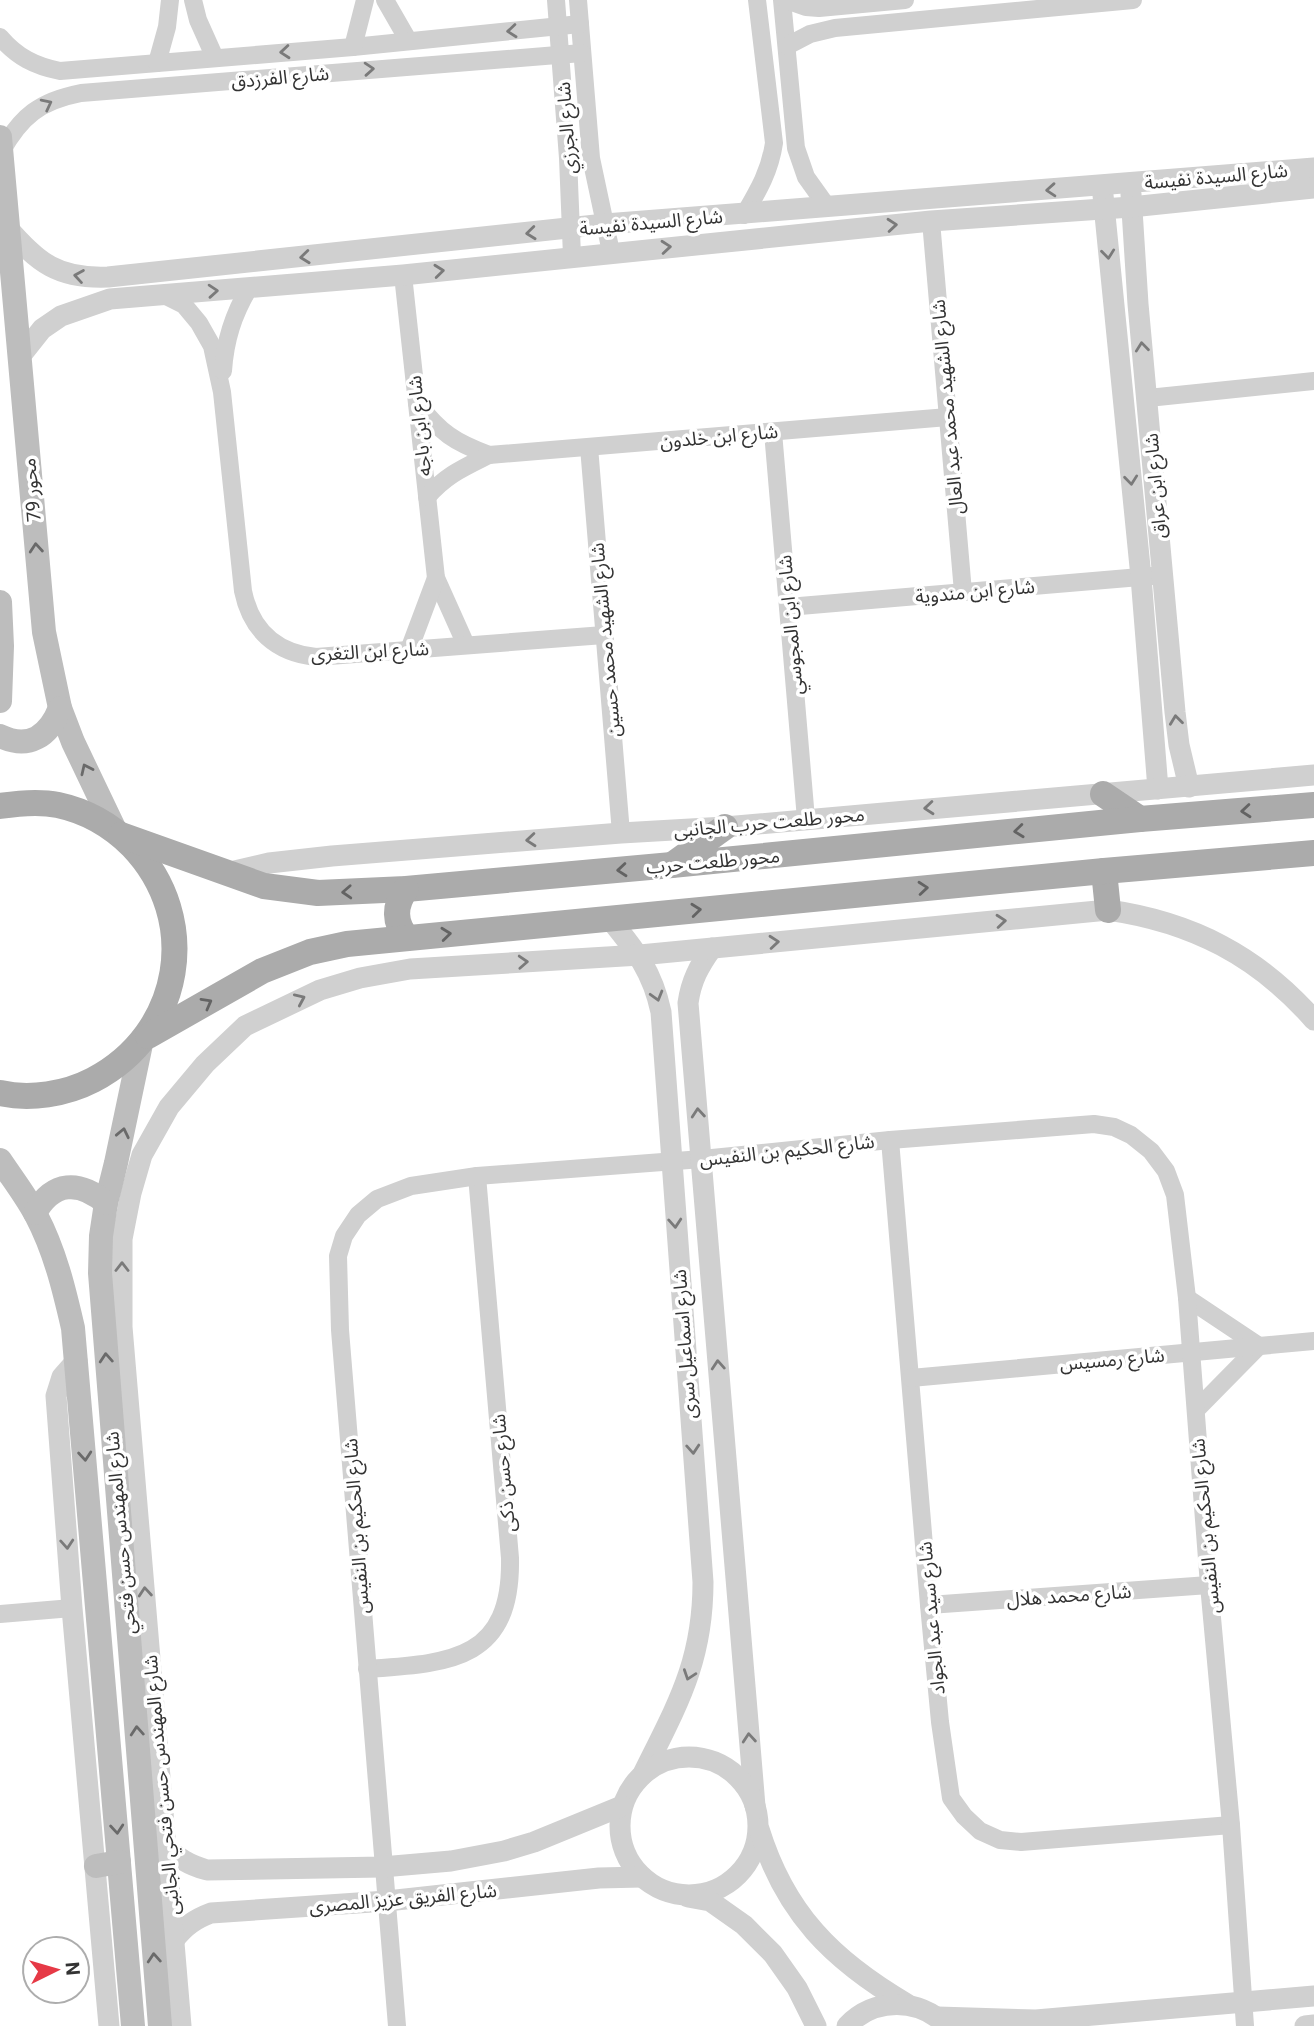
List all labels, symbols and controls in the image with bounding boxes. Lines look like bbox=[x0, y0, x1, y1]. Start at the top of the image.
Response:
one-way arrow bbox=[506, 23, 517, 38]
one-way arrow bbox=[279, 44, 290, 59]
street label: شارع الفرزدق bbox=[230, 62, 330, 95]
one-way arrow bbox=[364, 62, 375, 77]
street label: شارع الجرزي bbox=[552, 81, 585, 175]
one-way arrow bbox=[40, 98, 52, 112]
street label: شارع السيدة نفيسة bbox=[1143, 159, 1289, 196]
one-way arrow bbox=[1045, 182, 1056, 197]
street label: شارع السيدة نفيسة bbox=[578, 205, 724, 242]
one-way arrow bbox=[887, 218, 898, 233]
one-way arrow bbox=[525, 225, 537, 240]
one-way arrow bbox=[661, 240, 672, 255]
one-way arrow bbox=[1101, 248, 1116, 260]
one-way arrow bbox=[299, 249, 311, 264]
one-way arrow bbox=[434, 263, 445, 278]
one-way arrow bbox=[73, 269, 85, 284]
one-way arrow bbox=[208, 283, 219, 298]
street label: شارع الشهيد محمد عبد العال bbox=[927, 298, 970, 515]
one-way arrow bbox=[1135, 341, 1150, 352]
street label: شارع ابن باجه bbox=[403, 374, 438, 477]
street label: شارع ابن خلدون bbox=[659, 420, 779, 455]
street label: شارع ابن عراق bbox=[1139, 432, 1174, 540]
street label: محور 79 bbox=[17, 457, 46, 523]
one-way arrow bbox=[1123, 475, 1138, 486]
street label: شارع الشهيد محمد حسين bbox=[586, 542, 627, 738]
one-way arrow bbox=[29, 543, 44, 554]
street label: شارع ابن المجوسي bbox=[773, 554, 811, 696]
street label: شارع ابن مندوية bbox=[914, 575, 1036, 610]
street label: شارع ابن التغرى bbox=[310, 637, 430, 668]
one-way arrow bbox=[1168, 714, 1183, 726]
one-way arrow bbox=[80, 763, 94, 776]
one-way arrow bbox=[923, 800, 934, 815]
street label: محور طلعت حرب الجانبى bbox=[673, 803, 866, 842]
one-way arrow bbox=[1240, 803, 1251, 818]
one-way arrow bbox=[1014, 823, 1025, 838]
one-way arrow bbox=[525, 832, 536, 847]
street label: محور طلعت حرب bbox=[645, 844, 781, 879]
one-way arrow bbox=[616, 862, 627, 877]
one-way arrow bbox=[918, 881, 929, 896]
one-way arrow bbox=[341, 884, 352, 899]
one-way arrow bbox=[691, 902, 702, 917]
one-way arrow bbox=[995, 913, 1006, 928]
one-way arrow bbox=[440, 927, 452, 942]
one-way arrow bbox=[769, 935, 780, 950]
one-way arrow bbox=[518, 955, 529, 970]
one-way arrow bbox=[648, 990, 663, 1002]
one-way arrow bbox=[293, 993, 305, 1007]
one-way arrow bbox=[200, 998, 213, 1011]
one-way arrow bbox=[691, 1107, 706, 1118]
one-way arrow bbox=[114, 1127, 129, 1139]
street label: شارع الحكيم بن النفيس bbox=[698, 1130, 876, 1174]
one-way arrow bbox=[667, 1217, 682, 1228]
one-way arrow bbox=[114, 1262, 130, 1272]
street label: شارع اسماعيل سرى bbox=[668, 1268, 703, 1419]
street label: شارع رمسيس bbox=[1059, 1343, 1166, 1378]
one-way arrow bbox=[99, 1352, 114, 1363]
one-way arrow bbox=[711, 1359, 726, 1370]
street label: شارع حسن ذكى bbox=[487, 1413, 522, 1533]
street label: شارع المهندس حسن فتحي bbox=[100, 1430, 144, 1635]
street label: شارع الحكيم بن النفيس bbox=[339, 1437, 377, 1614]
street label: شارع الحكيم بن النفيس bbox=[1186, 1437, 1228, 1614]
one-way arrow bbox=[685, 1444, 700, 1455]
one-way arrow bbox=[77, 1450, 92, 1461]
one-way arrow bbox=[59, 1538, 74, 1549]
street label: شارع سيد عبد الجواد bbox=[913, 1540, 952, 1695]
street label: شارع محمد هلال bbox=[1006, 1580, 1132, 1613]
one-way arrow bbox=[138, 1586, 153, 1597]
street label: شارع المهندس حسن فتحي الجانبى bbox=[139, 1654, 188, 1916]
one-way arrow bbox=[683, 1668, 697, 1680]
one-way arrow bbox=[130, 1725, 145, 1736]
one-way arrow bbox=[742, 1732, 757, 1743]
one-way arrow bbox=[109, 1823, 124, 1835]
street label: شارع الفريق عزيز المصرى bbox=[308, 1879, 498, 1920]
north arrow bbox=[21, 1935, 91, 2005]
one-way arrow bbox=[147, 1952, 162, 1963]
text: N bbox=[60, 1961, 84, 1976]

